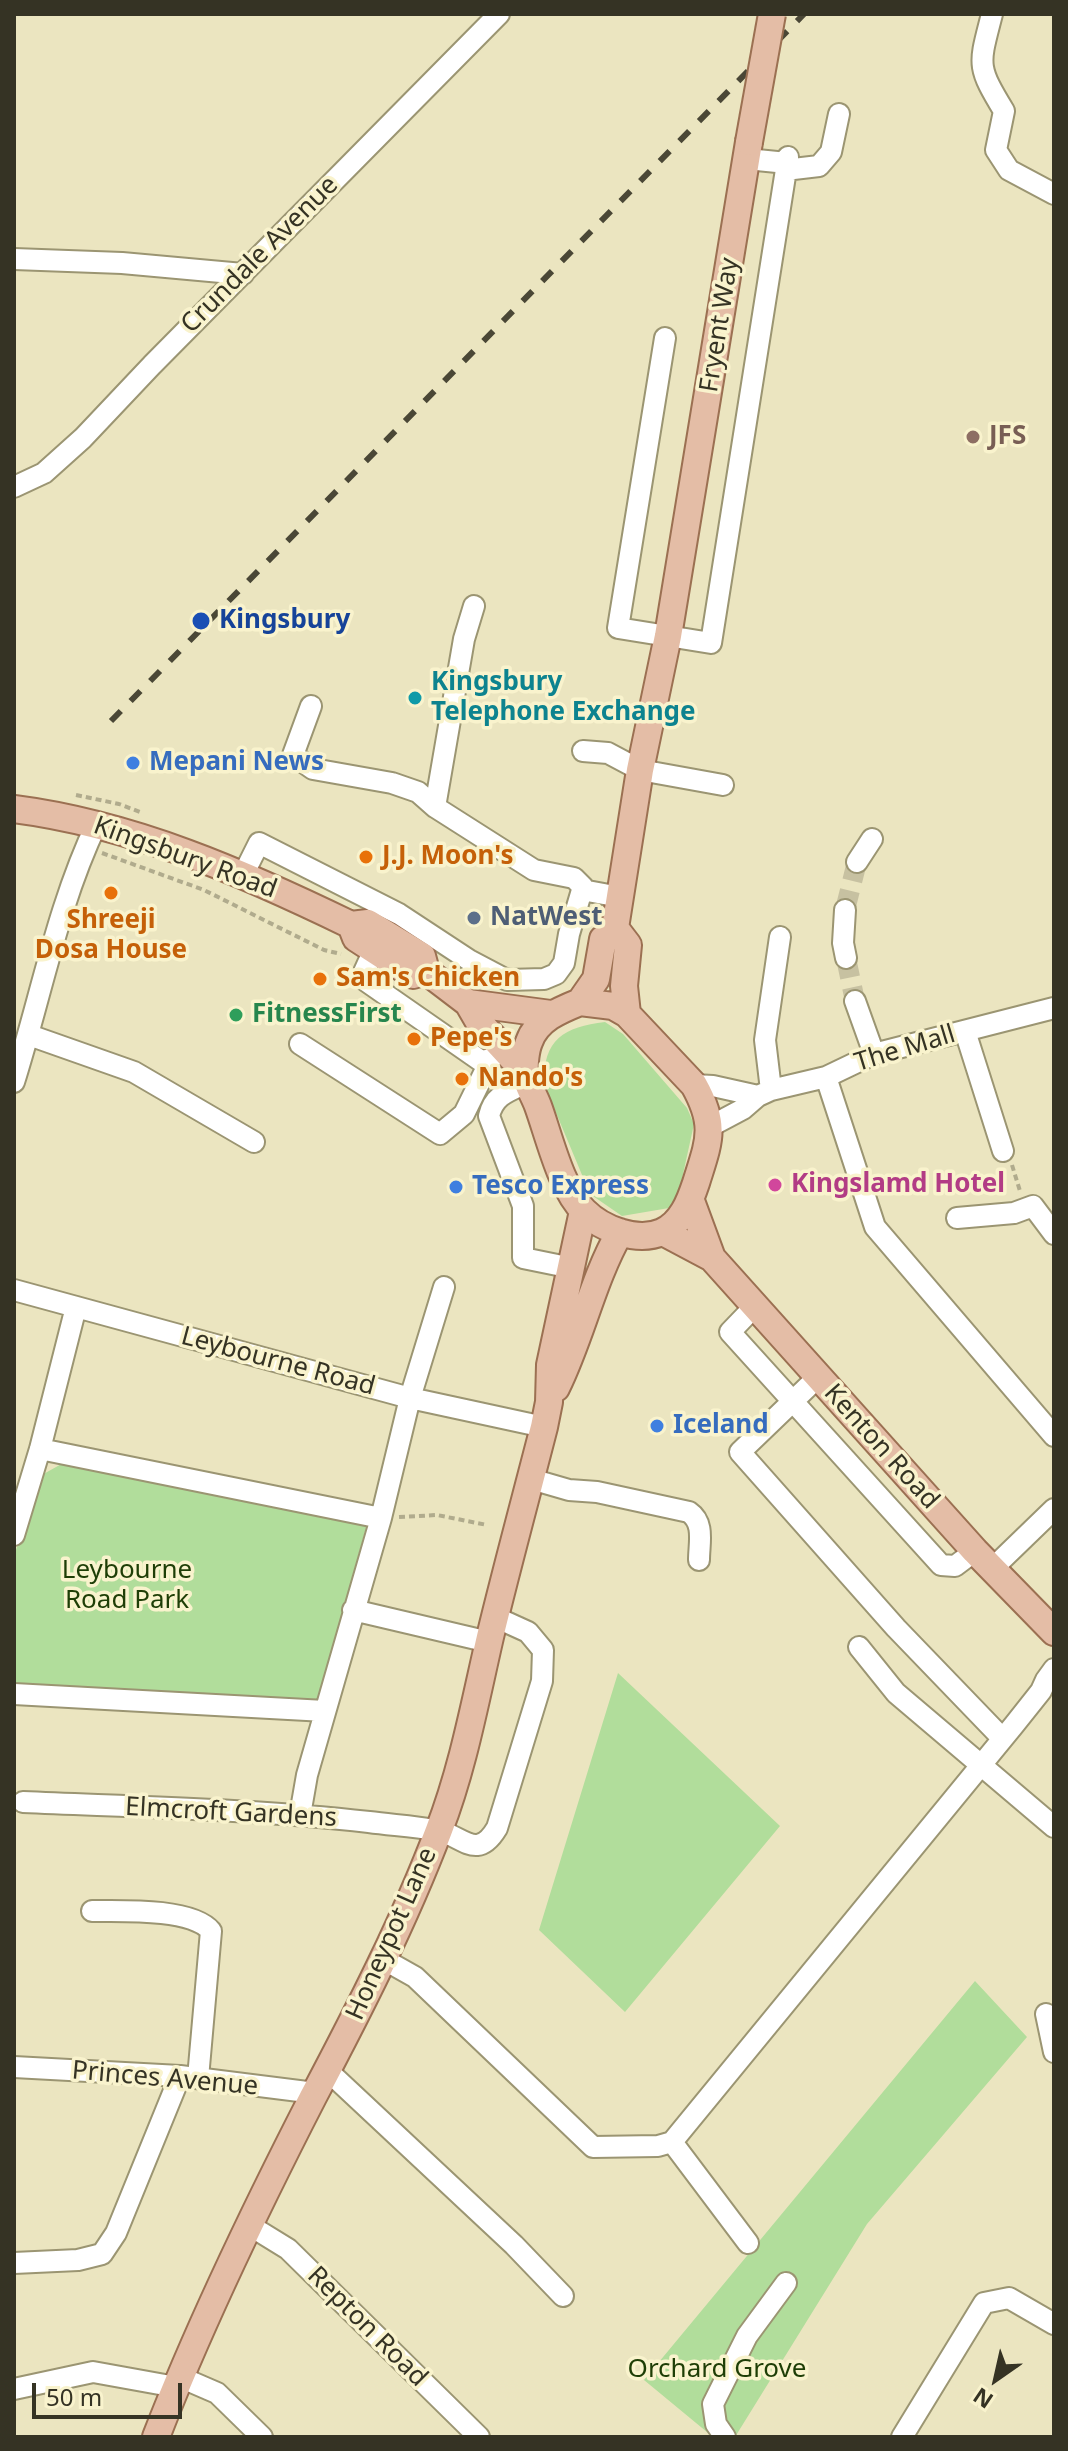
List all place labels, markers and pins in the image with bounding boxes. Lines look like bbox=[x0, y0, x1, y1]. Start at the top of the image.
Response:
place label: JFS bbox=[989, 421, 1026, 453]
marker: JFS bbox=[964, 428, 982, 446]
place label: Kingsbury bbox=[219, 605, 350, 637]
marker: Kingsbury bbox=[190, 610, 212, 632]
place label: Kingsbury Telephone Exchange bbox=[431, 667, 696, 728]
marker: Kingsbury Telephone Exchange bbox=[406, 689, 424, 707]
place label: Mepani News bbox=[149, 747, 324, 779]
marker: Mepani News bbox=[124, 754, 142, 772]
place label: J.J. Moon's bbox=[382, 841, 513, 873]
marker: J.J. Moon's bbox=[357, 848, 375, 866]
marker: Shreeji Dosa House bbox=[102, 884, 120, 902]
place label: NatWest bbox=[490, 902, 602, 934]
place label: Shreeji Dosa House bbox=[35, 905, 187, 966]
marker: NatWest bbox=[465, 909, 483, 927]
place label: Sam's Chicken bbox=[336, 963, 520, 995]
marker: Sam's Chicken bbox=[311, 970, 329, 988]
place label: FitnessFirst bbox=[252, 999, 402, 1031]
marker: FitnessFirst bbox=[227, 1006, 245, 1024]
place label: Pepe's bbox=[430, 1023, 513, 1055]
marker: Pepe's bbox=[405, 1030, 423, 1048]
place label: Nando's bbox=[478, 1063, 583, 1095]
marker: Nando's bbox=[453, 1070, 471, 1088]
place label: Kingslamd Hotel bbox=[791, 1169, 1005, 1201]
place label: Tesco Express bbox=[472, 1171, 649, 1203]
marker: Kingslamd Hotel bbox=[766, 1176, 784, 1194]
marker: Tesco Express bbox=[447, 1178, 465, 1196]
place label: Iceland bbox=[673, 1410, 769, 1442]
marker: Iceland bbox=[648, 1417, 666, 1435]

